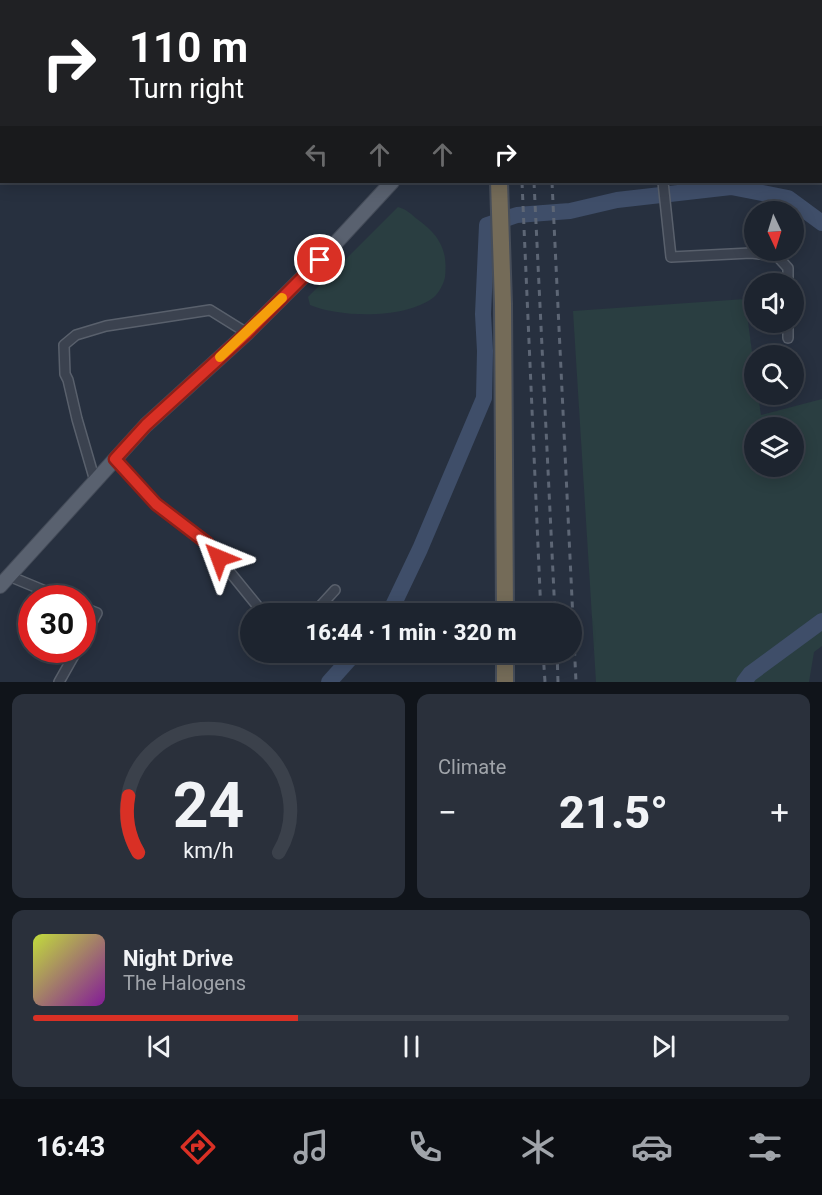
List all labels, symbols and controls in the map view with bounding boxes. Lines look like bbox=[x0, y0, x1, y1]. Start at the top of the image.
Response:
text: 110 m bbox=[129, 23, 248, 72]
icon: right bbox=[30, 24, 108, 102]
text: Turn right bbox=[129, 73, 244, 105]
icon: left bbox=[300, 138, 333, 171]
icon: ahead bbox=[363, 138, 396, 171]
icon: ahead bbox=[426, 138, 459, 171]
icon: right bbox=[489, 138, 522, 171]
north arrow bbox=[744, 201, 804, 261]
map controls bbox=[744, 201, 804, 477]
pin bbox=[294, 234, 345, 285]
icon: arrive bbox=[303, 243, 336, 276]
button: sound bbox=[744, 273, 804, 333]
button: search bbox=[744, 345, 804, 405]
button: layers bbox=[744, 417, 804, 477]
position arrow bbox=[187, 526, 251, 590]
speed limit sign: 30 bbox=[18, 585, 96, 663]
text: 16:44 · 1 min · 320 m bbox=[306, 620, 516, 645]
text: Climate bbox=[438, 755, 506, 779]
text: 24 bbox=[173, 769, 244, 842]
text: 21.5° bbox=[559, 786, 668, 839]
text: − bbox=[438, 793, 457, 832]
text: + bbox=[770, 793, 789, 832]
text: km/h bbox=[183, 838, 234, 863]
text: Night Drive bbox=[123, 946, 233, 971]
text: The Halogens bbox=[123, 971, 246, 995]
icon: previous bbox=[143, 1030, 176, 1063]
icon: pause bbox=[395, 1030, 428, 1063]
icon: next bbox=[647, 1030, 680, 1063]
icon: directions bbox=[177, 1126, 219, 1168]
icon: music bbox=[290, 1126, 332, 1168]
icon: phone bbox=[404, 1126, 446, 1168]
icon: climate bbox=[517, 1126, 559, 1168]
icon: car bbox=[631, 1126, 673, 1168]
icon: filters bbox=[744, 1126, 786, 1168]
text: 16:43 bbox=[36, 1131, 105, 1163]

